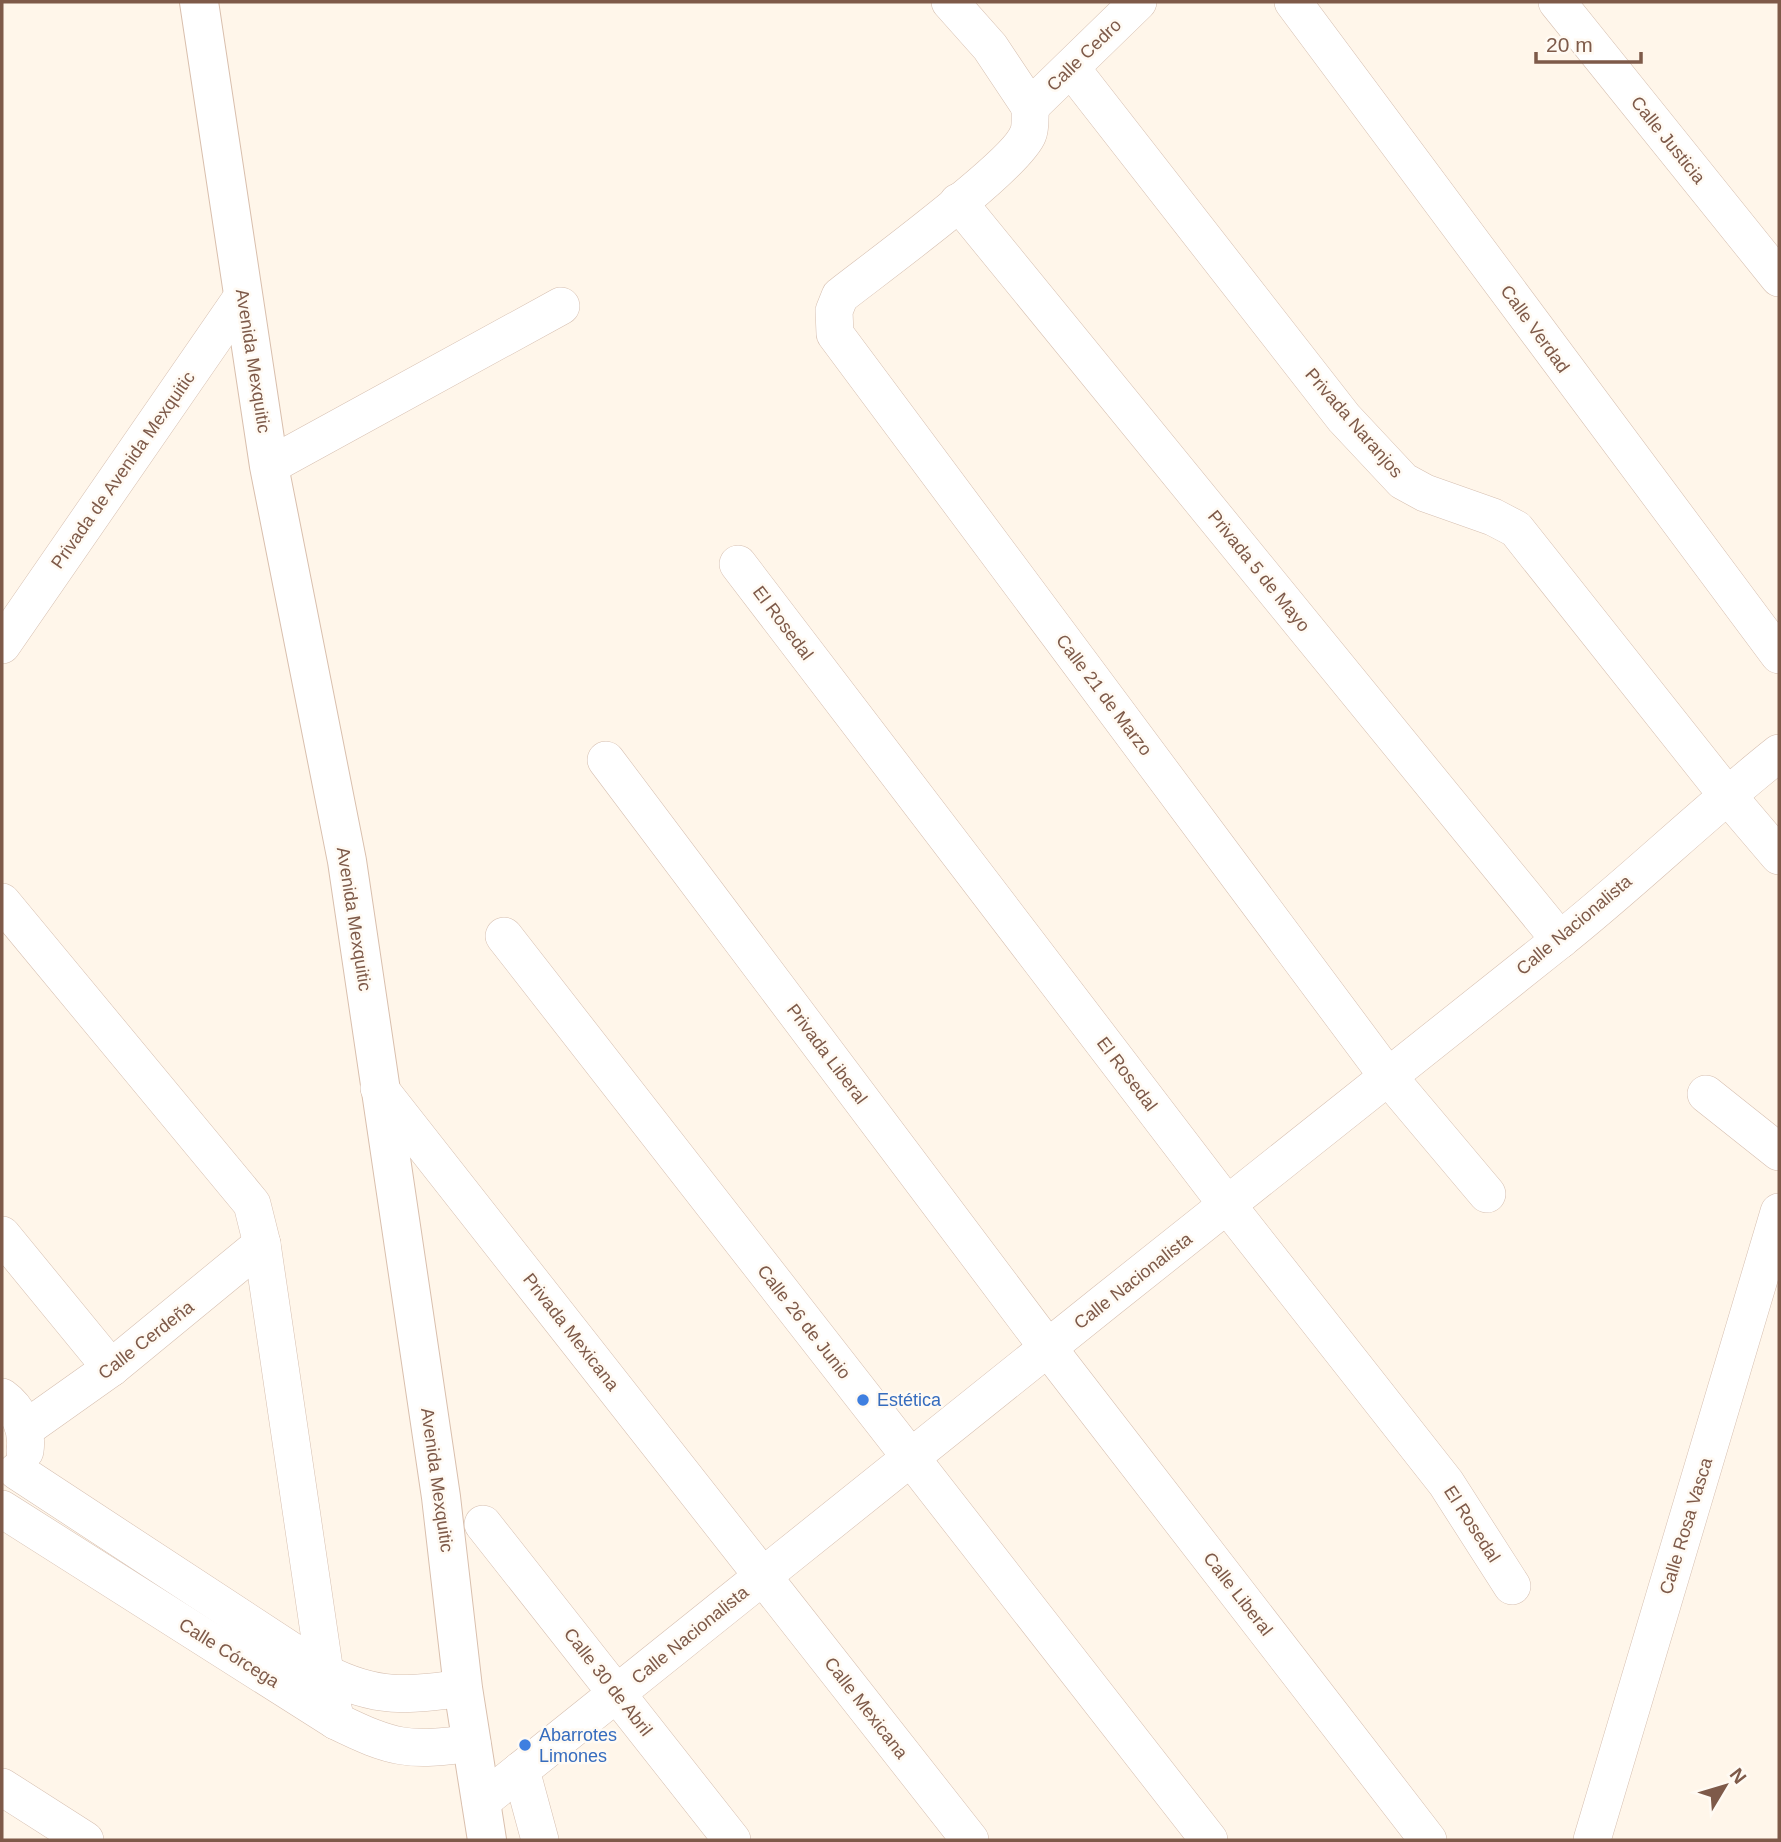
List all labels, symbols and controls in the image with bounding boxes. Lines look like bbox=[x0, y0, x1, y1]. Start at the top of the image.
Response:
street label: Calle Cedro bbox=[1043, 15, 1125, 95]
scale bar bbox=[1536, 21, 1641, 65]
text: 20 m bbox=[1546, 33, 1593, 56]
street label: Calle Justicia bbox=[1627, 92, 1710, 188]
street label: Calle Verdad bbox=[1497, 281, 1573, 377]
street label: Avenida Mexquitic bbox=[232, 287, 274, 435]
street label: Privada Naranjos bbox=[1301, 364, 1407, 482]
street label: Privada de Avenida Mexquitic bbox=[47, 368, 199, 572]
street label: Privada 5 de Mayo bbox=[1204, 506, 1314, 636]
street label: El Rosedal bbox=[749, 582, 817, 664]
street label: Calle 21 de Marzo bbox=[1052, 631, 1156, 759]
street label: Avenida Mexquitic bbox=[333, 845, 375, 993]
street label: Calle Nacionalista bbox=[1512, 870, 1636, 979]
street label: Privada Liberal bbox=[783, 1000, 871, 1108]
street label: El Rosedal bbox=[1093, 1033, 1161, 1115]
street label: Calle Nacionalista bbox=[1070, 1228, 1197, 1333]
street label: Calle 26 de Junio bbox=[753, 1261, 855, 1383]
street label: Privada Mexicana bbox=[519, 1269, 624, 1395]
street label: Calle Cerdeña bbox=[95, 1296, 198, 1383]
place label: Estética bbox=[877, 1390, 942, 1410]
marker: Estética bbox=[855, 1392, 871, 1408]
street label: Avenida Mexquitic bbox=[417, 1406, 457, 1554]
street label: Calle Rosa Vasca bbox=[1656, 1454, 1717, 1597]
street label: El Rosedal bbox=[1440, 1482, 1504, 1566]
street label: Calle Liberal bbox=[1199, 1548, 1277, 1640]
street label: Calle Nacionalista bbox=[628, 1581, 753, 1688]
street label: Calle Córcega bbox=[175, 1614, 283, 1692]
street label: Calle 30 de Abril bbox=[560, 1624, 656, 1740]
street label: Calle Mexicana bbox=[820, 1653, 912, 1763]
place label: Abarrotes Limones bbox=[539, 1725, 617, 1766]
marker: Abarrotes Limones bbox=[517, 1737, 533, 1753]
north arrow bbox=[1690, 1751, 1760, 1821]
text: N bbox=[1726, 1764, 1751, 1788]

